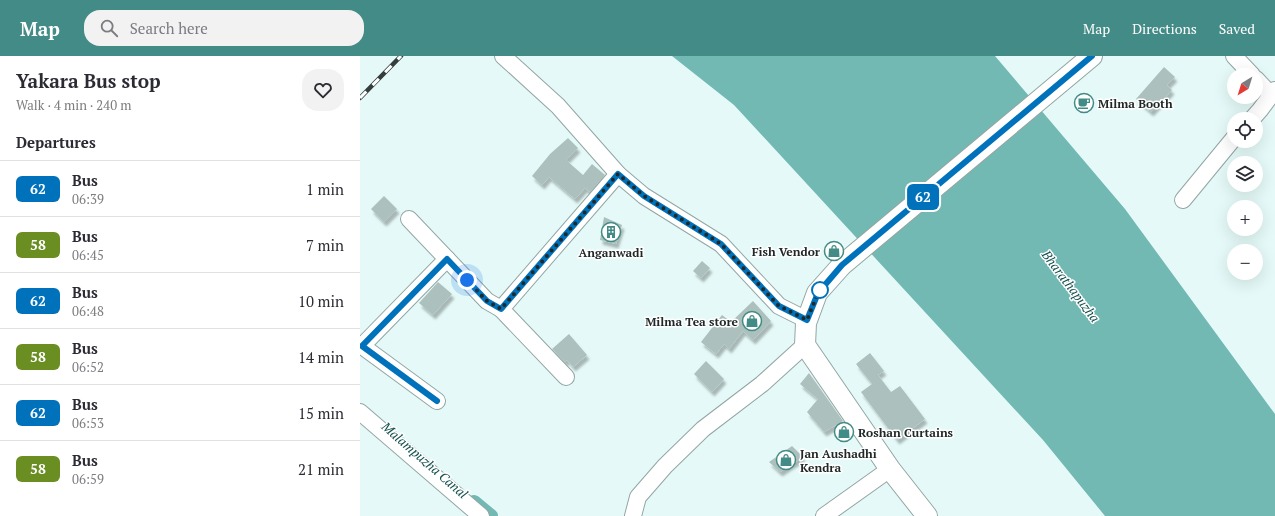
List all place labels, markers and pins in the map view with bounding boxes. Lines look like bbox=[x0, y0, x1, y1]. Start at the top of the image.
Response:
cafe icon: Milma Booth bbox=[1073, 92, 1095, 114]
place label: Milma Booth bbox=[1098, 96, 1173, 111]
building icon: Anganwadi bbox=[600, 221, 622, 243]
shop icon: Fish Vendor bbox=[823, 240, 845, 262]
place label: Fish Vendor bbox=[752, 244, 821, 259]
place label: Anganwadi bbox=[579, 245, 643, 260]
unlabelled marker bbox=[811, 281, 829, 299]
shop icon: Milma Tea store bbox=[741, 310, 763, 332]
place label: Milma Tea store bbox=[645, 314, 739, 329]
shop icon: Roshan Curtains bbox=[833, 421, 855, 443]
place label: Roshan Curtains bbox=[858, 425, 954, 440]
place label: Jan Aushadhi Kendra bbox=[800, 446, 877, 475]
shop icon: Jan Aushadhi Kendra bbox=[775, 449, 797, 471]

